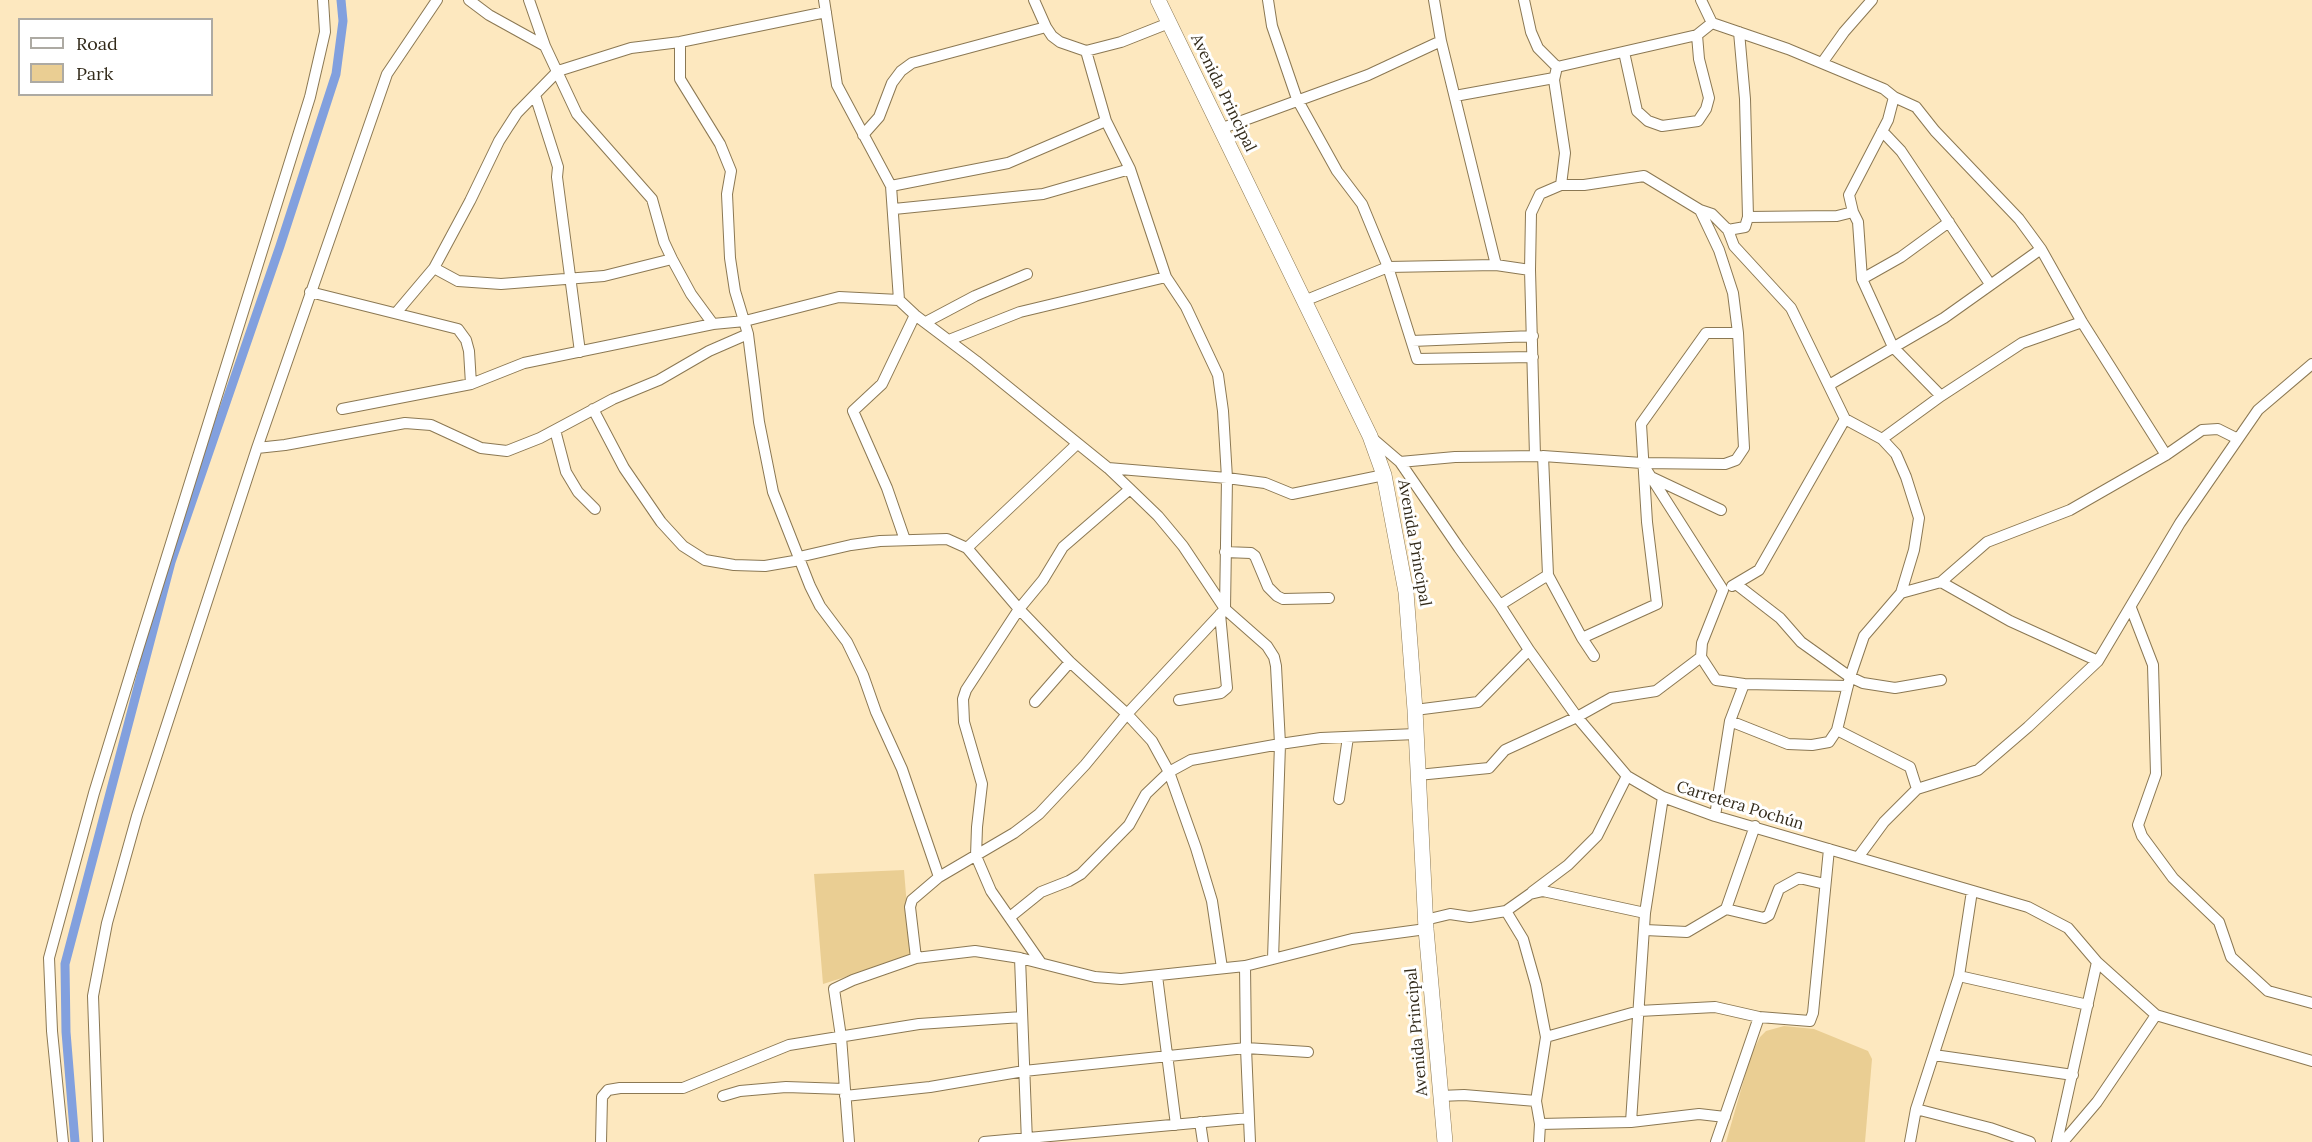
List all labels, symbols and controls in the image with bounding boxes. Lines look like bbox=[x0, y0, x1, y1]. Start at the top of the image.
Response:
legend bbox=[18, 18, 213, 96]
street label: Avenida Principal bbox=[1186, 31, 1260, 155]
text: Road bbox=[76, 32, 118, 55]
text: Park bbox=[76, 62, 113, 85]
street label: Avenida Principal bbox=[1393, 478, 1435, 608]
street label: Carretera Pochún bbox=[1674, 778, 1806, 834]
street label: Avenida Principal bbox=[1402, 967, 1432, 1097]

